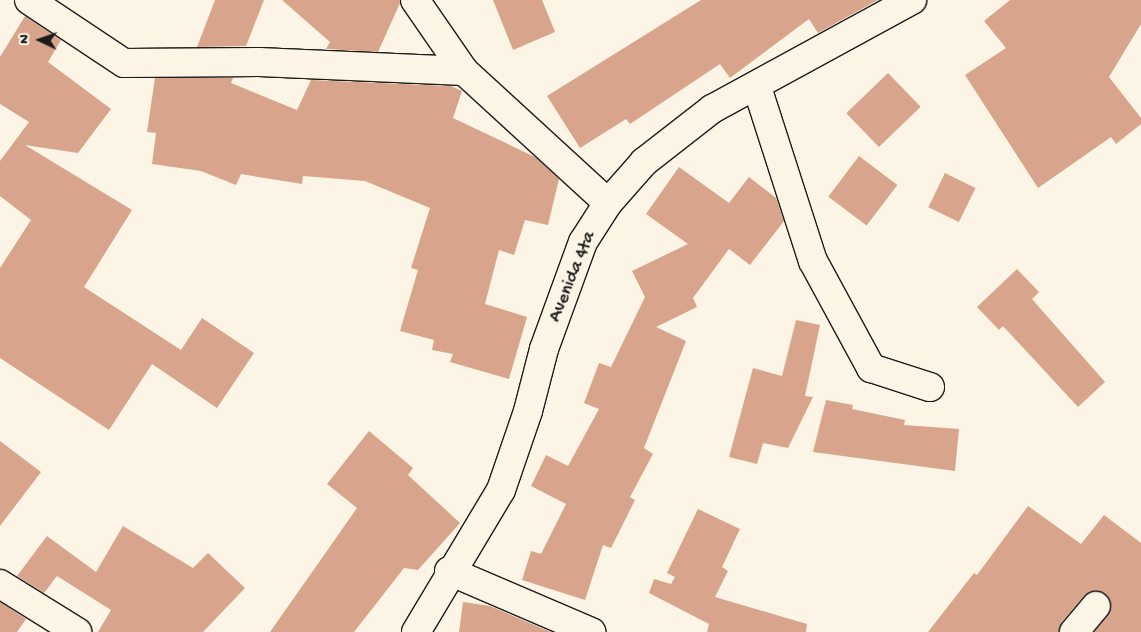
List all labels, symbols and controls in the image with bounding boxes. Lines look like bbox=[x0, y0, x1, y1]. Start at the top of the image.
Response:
north arrow bbox=[15, 15, 65, 65]
text: N bbox=[16, 34, 33, 44]
street label: Avenida 4ta bbox=[544, 228, 602, 326]

